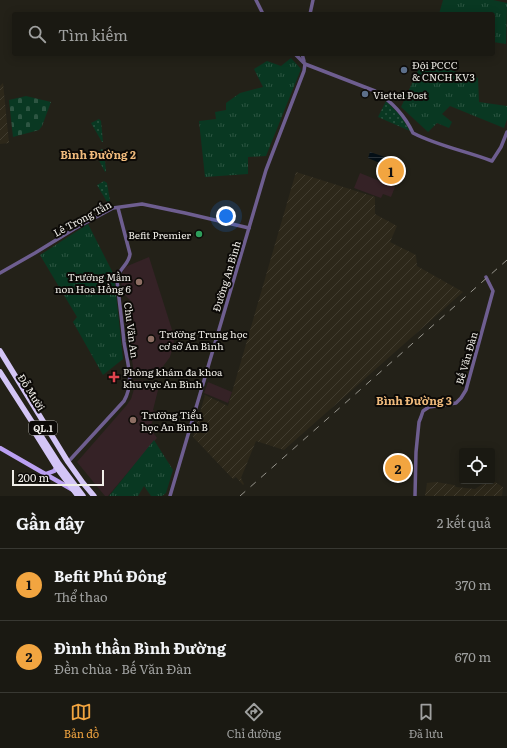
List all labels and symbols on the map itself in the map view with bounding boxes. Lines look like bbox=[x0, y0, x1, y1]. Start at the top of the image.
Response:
place label: Đội PCCC & CNCH KV3 bbox=[412, 57, 475, 84]
marker: Đội PCCC & CNCH KV3 bbox=[399, 65, 409, 75]
place label: Viettel Post bbox=[373, 87, 427, 102]
marker: Viettel Post bbox=[360, 89, 370, 99]
district label: Bình Đường 2 bbox=[60, 146, 136, 162]
pin: 1 bbox=[378, 156, 404, 186]
street label: Lê Trọng Tấn bbox=[50, 196, 114, 240]
your location bbox=[216, 206, 236, 226]
place label: Befit Premier bbox=[128, 227, 191, 242]
marker: Befit Premier bbox=[194, 229, 204, 239]
street label: Đường An Bình bbox=[208, 238, 244, 313]
place label: Trường Mầm non Hoa Hồng 6 bbox=[55, 269, 132, 296]
marker: Trường Mầm non Hoa Hồng 6 bbox=[134, 277, 144, 287]
street label: Chu Văn An bbox=[121, 301, 143, 359]
place label: Trường Trung học cơ sở An Bình bbox=[159, 326, 247, 353]
street label: Bế Văn Đàn bbox=[451, 330, 481, 386]
marker: Trường Trung học cơ sở An Bình bbox=[146, 334, 156, 344]
place label: Phòng khám đa khoa khu vực An Bình bbox=[123, 364, 223, 391]
street label: Đỗ Mười bbox=[15, 371, 50, 414]
marker: Phòng khám đa khoa khu vực An Bình bbox=[108, 371, 120, 383]
district label: Bình Đường 3 bbox=[376, 392, 452, 408]
place label: Trường Tiểu học An Bình B bbox=[141, 407, 208, 434]
marker: Trường Tiểu học An Bình B bbox=[128, 415, 138, 425]
road number: QL.1 bbox=[29, 421, 57, 435]
pin: 2 bbox=[385, 453, 411, 483]
scale bar bbox=[12, 468, 104, 487]

